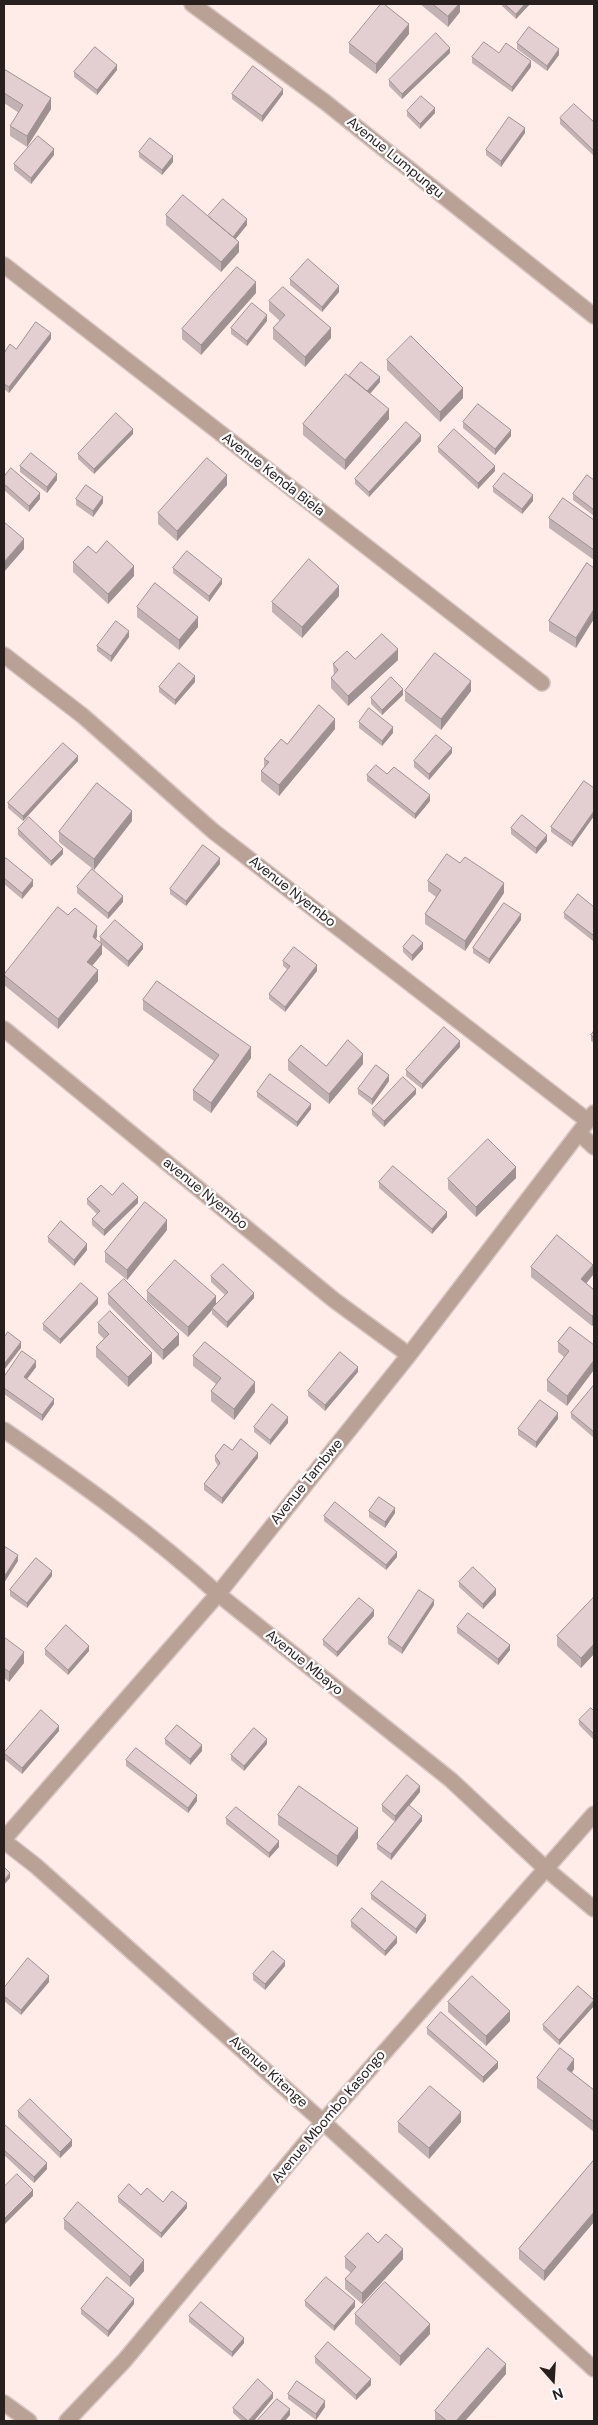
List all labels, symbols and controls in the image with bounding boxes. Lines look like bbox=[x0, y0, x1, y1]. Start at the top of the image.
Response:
street label: Avenue Lumpungu bbox=[343, 114, 447, 202]
street label: Avenue Kenda Biela bbox=[218, 430, 328, 520]
street label: Avenue Nyembo bbox=[245, 853, 339, 931]
street label: avenue Nyembo bbox=[159, 1155, 251, 1233]
street label: Avenue Tambwe bbox=[267, 1436, 347, 1528]
street label: Avenue Mbayo bbox=[262, 1627, 346, 1699]
street label: Avenue Kitenge bbox=[225, 2032, 311, 2112]
street label: Avenue Mbombo Kasongo bbox=[269, 2047, 389, 2187]
north arrow bbox=[528, 2355, 578, 2405]
text: N bbox=[550, 2384, 566, 2404]

